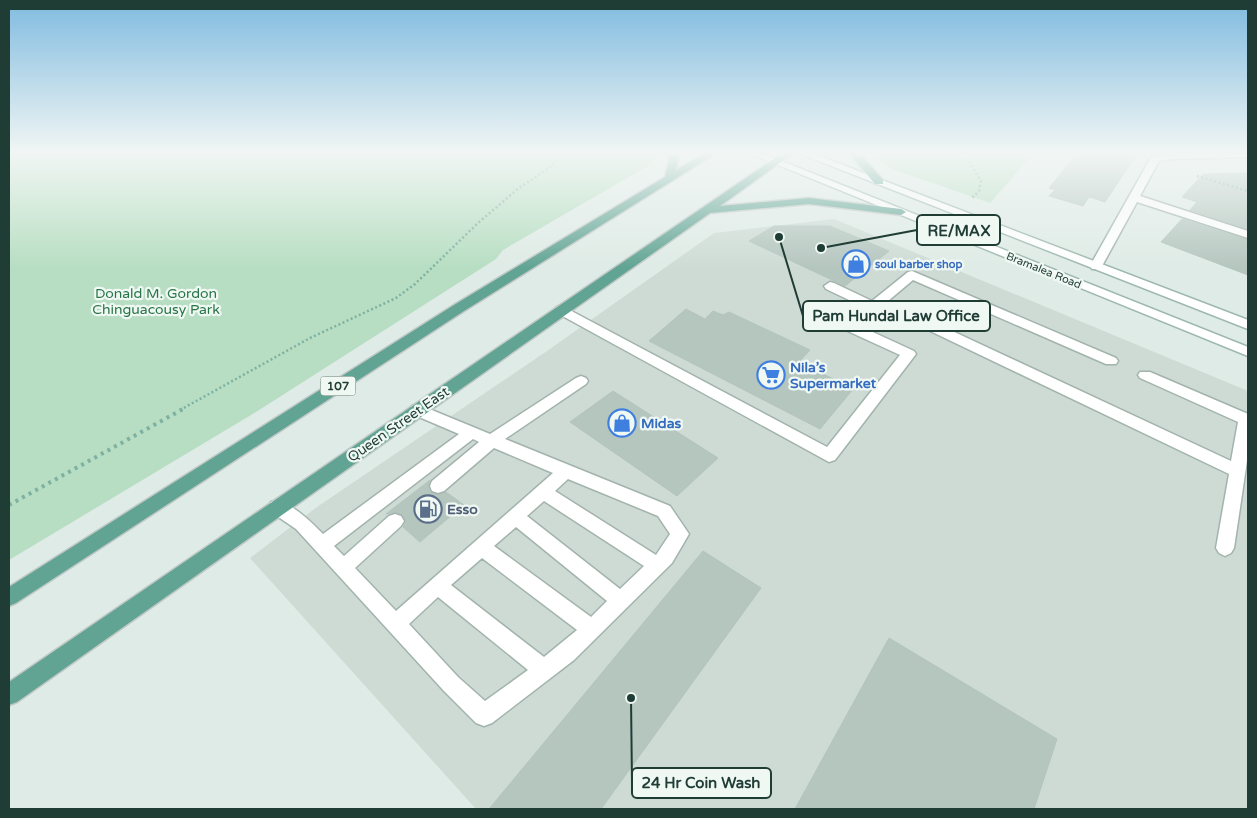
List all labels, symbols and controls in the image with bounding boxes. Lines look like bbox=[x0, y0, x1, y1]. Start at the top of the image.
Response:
callout: RE/MAX bbox=[917, 215, 1000, 245]
text: RE/MAX bbox=[927, 222, 991, 240]
shop icon: soul barber shop bbox=[841, 249, 871, 279]
street label: Bramalea Road bbox=[1004, 249, 1083, 291]
place label: soul barber shop bbox=[875, 258, 963, 272]
park label: Donald M. Gordon Chinguacousy Park bbox=[92, 285, 220, 318]
callout: Pam Hundal Law Office bbox=[803, 301, 990, 331]
text: Pam Hundal Law Office bbox=[812, 307, 980, 325]
place label: Nila’s Supermarket bbox=[790, 359, 877, 392]
supermarket icon: Nila’s Supermarket bbox=[756, 360, 786, 390]
road number: 107 bbox=[320, 376, 356, 396]
street label: Queen Street East bbox=[344, 383, 453, 466]
shop icon: Midas bbox=[607, 408, 637, 438]
place label: Midas bbox=[641, 415, 682, 432]
fuel station icon: Esso bbox=[413, 494, 443, 524]
place label: Esso bbox=[447, 501, 478, 518]
callout: 24 Hr Coin Wash bbox=[632, 768, 771, 798]
text: 24 Hr Coin Wash bbox=[642, 774, 760, 792]

